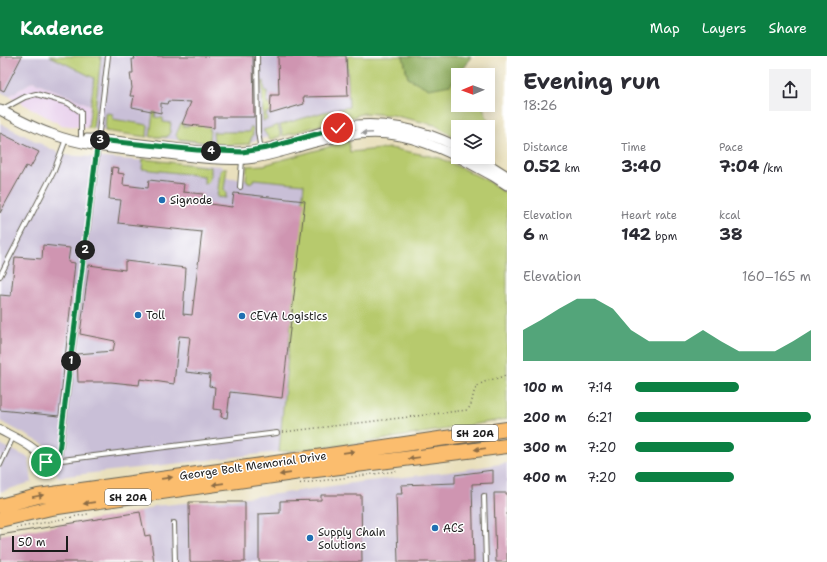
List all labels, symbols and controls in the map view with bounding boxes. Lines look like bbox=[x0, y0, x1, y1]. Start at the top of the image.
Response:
text: Kadence bbox=[20, 16, 104, 41]
text: Map bbox=[650, 19, 680, 37]
text: Layers bbox=[702, 19, 746, 37]
text: Share bbox=[768, 19, 807, 37]
text: Evening run bbox=[523, 67, 660, 96]
north arrow bbox=[451, 68, 495, 112]
map controls bbox=[451, 68, 495, 164]
button: share bbox=[769, 69, 811, 111]
text: 18:26 bbox=[523, 97, 557, 114]
pin bbox=[321, 111, 355, 145]
icon: check bbox=[327, 117, 349, 139]
button: layers bbox=[451, 120, 495, 164]
pin: 3 bbox=[90, 130, 110, 150]
one-way arrow bbox=[361, 130, 373, 137]
text: 3 bbox=[96, 132, 104, 147]
text: Distance bbox=[523, 140, 568, 155]
text: Time bbox=[621, 140, 646, 155]
text: Pace bbox=[719, 140, 743, 155]
pin: 4 bbox=[201, 141, 221, 161]
text: 4 bbox=[207, 143, 215, 158]
text: 0.52 bbox=[523, 155, 561, 177]
text: 3:40 bbox=[621, 155, 661, 177]
text: 7:04 bbox=[719, 155, 759, 177]
text: km bbox=[561, 161, 580, 176]
text: /km bbox=[759, 161, 783, 176]
place label: Signode bbox=[170, 193, 212, 208]
marker: Signode bbox=[157, 195, 167, 205]
text: Elevation bbox=[523, 208, 572, 223]
text: Heart rate bbox=[621, 208, 677, 223]
text: kcal bbox=[719, 208, 740, 223]
text: 6 bbox=[523, 223, 535, 245]
text: 142 bbox=[621, 223, 651, 245]
text: 38 bbox=[719, 223, 743, 245]
text: m bbox=[535, 229, 548, 244]
text: bpm bbox=[651, 229, 677, 244]
pin: 2 bbox=[75, 240, 95, 260]
text: 2 bbox=[81, 242, 89, 257]
text: Elevation bbox=[523, 268, 581, 285]
text: 160–165 m bbox=[742, 268, 811, 285]
place label: Toll bbox=[146, 308, 165, 323]
place label: CEVA Logistics bbox=[250, 309, 327, 324]
marker: Toll bbox=[133, 310, 143, 320]
marker: CEVA Logistics bbox=[237, 311, 247, 321]
pin: 1 bbox=[61, 351, 81, 371]
text: 1 bbox=[68, 353, 74, 368]
text: 100 m bbox=[523, 379, 563, 396]
text: 7:14 bbox=[587, 379, 612, 396]
text: 200 m bbox=[523, 409, 566, 426]
text: 6:21 bbox=[587, 409, 612, 426]
road number: SH 20A bbox=[452, 425, 498, 441]
text: 300 m bbox=[523, 439, 567, 456]
text: 7:20 bbox=[587, 439, 616, 456]
pin bbox=[29, 445, 63, 479]
one-way arrow bbox=[474, 446, 486, 453]
street label: George Bolt Memorial Drive bbox=[179, 448, 327, 484]
one-way arrow bbox=[343, 449, 355, 455]
icon: arrive bbox=[35, 451, 57, 473]
one-way arrow bbox=[408, 455, 420, 461]
text: 400 m bbox=[523, 469, 567, 486]
text: 7:20 bbox=[587, 469, 616, 486]
one-way arrow bbox=[279, 471, 291, 477]
one-way arrow bbox=[160, 475, 173, 481]
one-way arrow bbox=[212, 481, 224, 487]
road number: SH 20A bbox=[105, 489, 151, 505]
one-way arrow bbox=[32, 493, 44, 499]
one-way arrow bbox=[83, 500, 95, 506]
place label: ACS bbox=[443, 521, 464, 536]
marker: ACS bbox=[430, 523, 440, 533]
place label: Supply Chain Solutions bbox=[318, 525, 386, 553]
marker: Supply Chain Solutions bbox=[305, 533, 315, 543]
scale bar bbox=[12, 534, 68, 553]
text: 50 m bbox=[18, 535, 46, 550]

